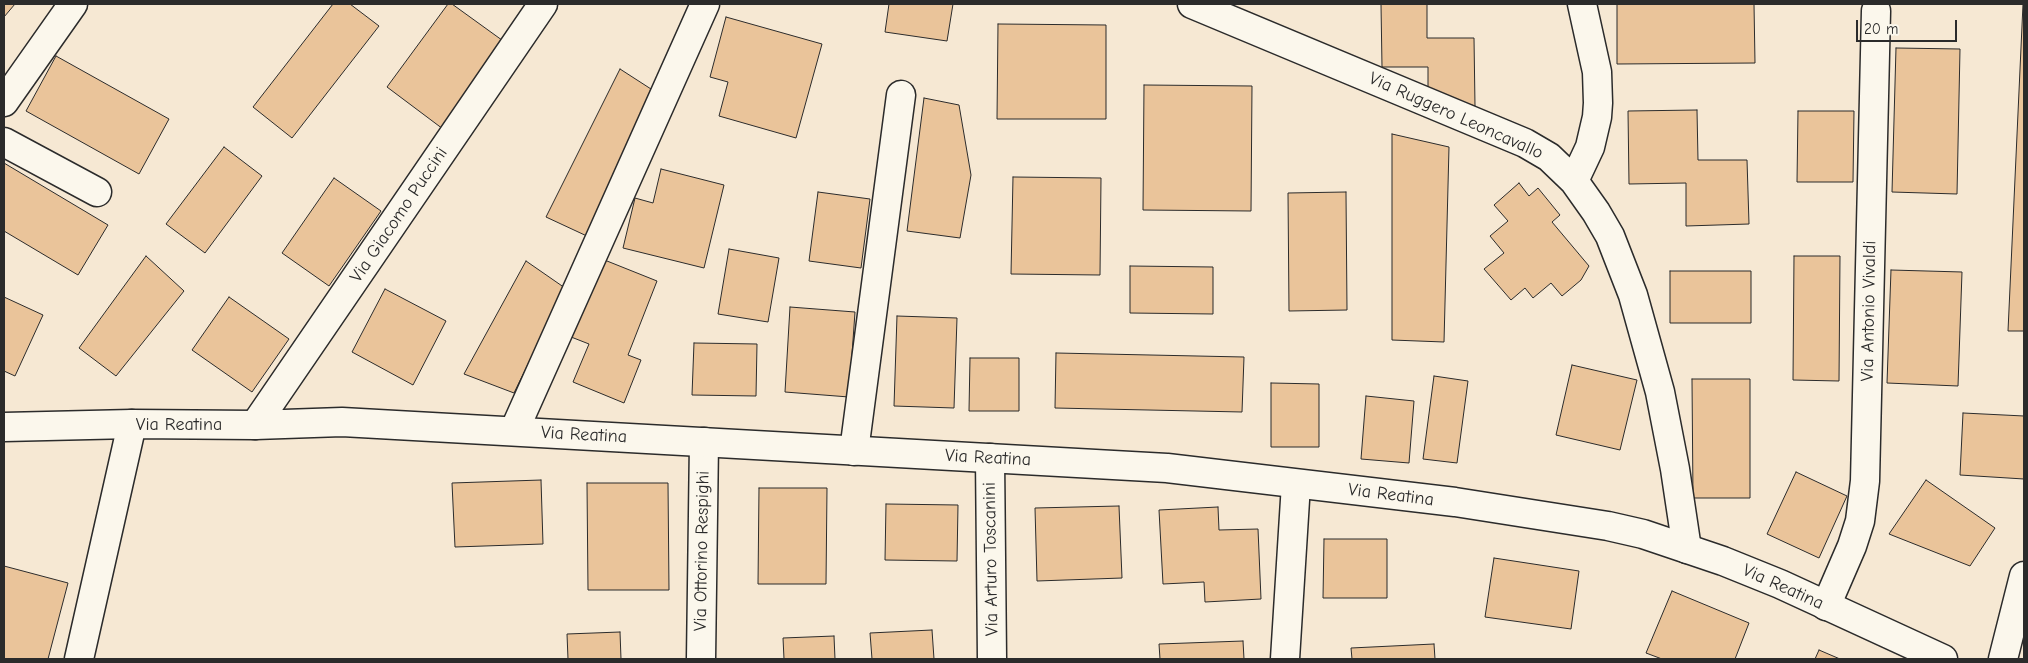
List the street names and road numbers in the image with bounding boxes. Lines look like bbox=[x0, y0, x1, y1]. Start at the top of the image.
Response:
street label: Via Ruggero Leoncavallo bbox=[1366, 68, 1546, 164]
street label: Via Giacomo Puccini bbox=[346, 143, 452, 287]
street label: Via Antonio Vivaldi bbox=[1857, 240, 1881, 382]
street label: Via Reatina bbox=[136, 414, 222, 436]
street label: Via Reatina bbox=[540, 422, 628, 448]
street label: Via Reatina bbox=[944, 445, 1032, 471]
street label: Via Ottorino Respighi bbox=[690, 471, 714, 631]
street label: Via Reatina bbox=[1347, 479, 1435, 511]
street label: Via Arturo Toscanini bbox=[979, 482, 1003, 636]
street label: Via Reatina bbox=[1739, 560, 1827, 614]

